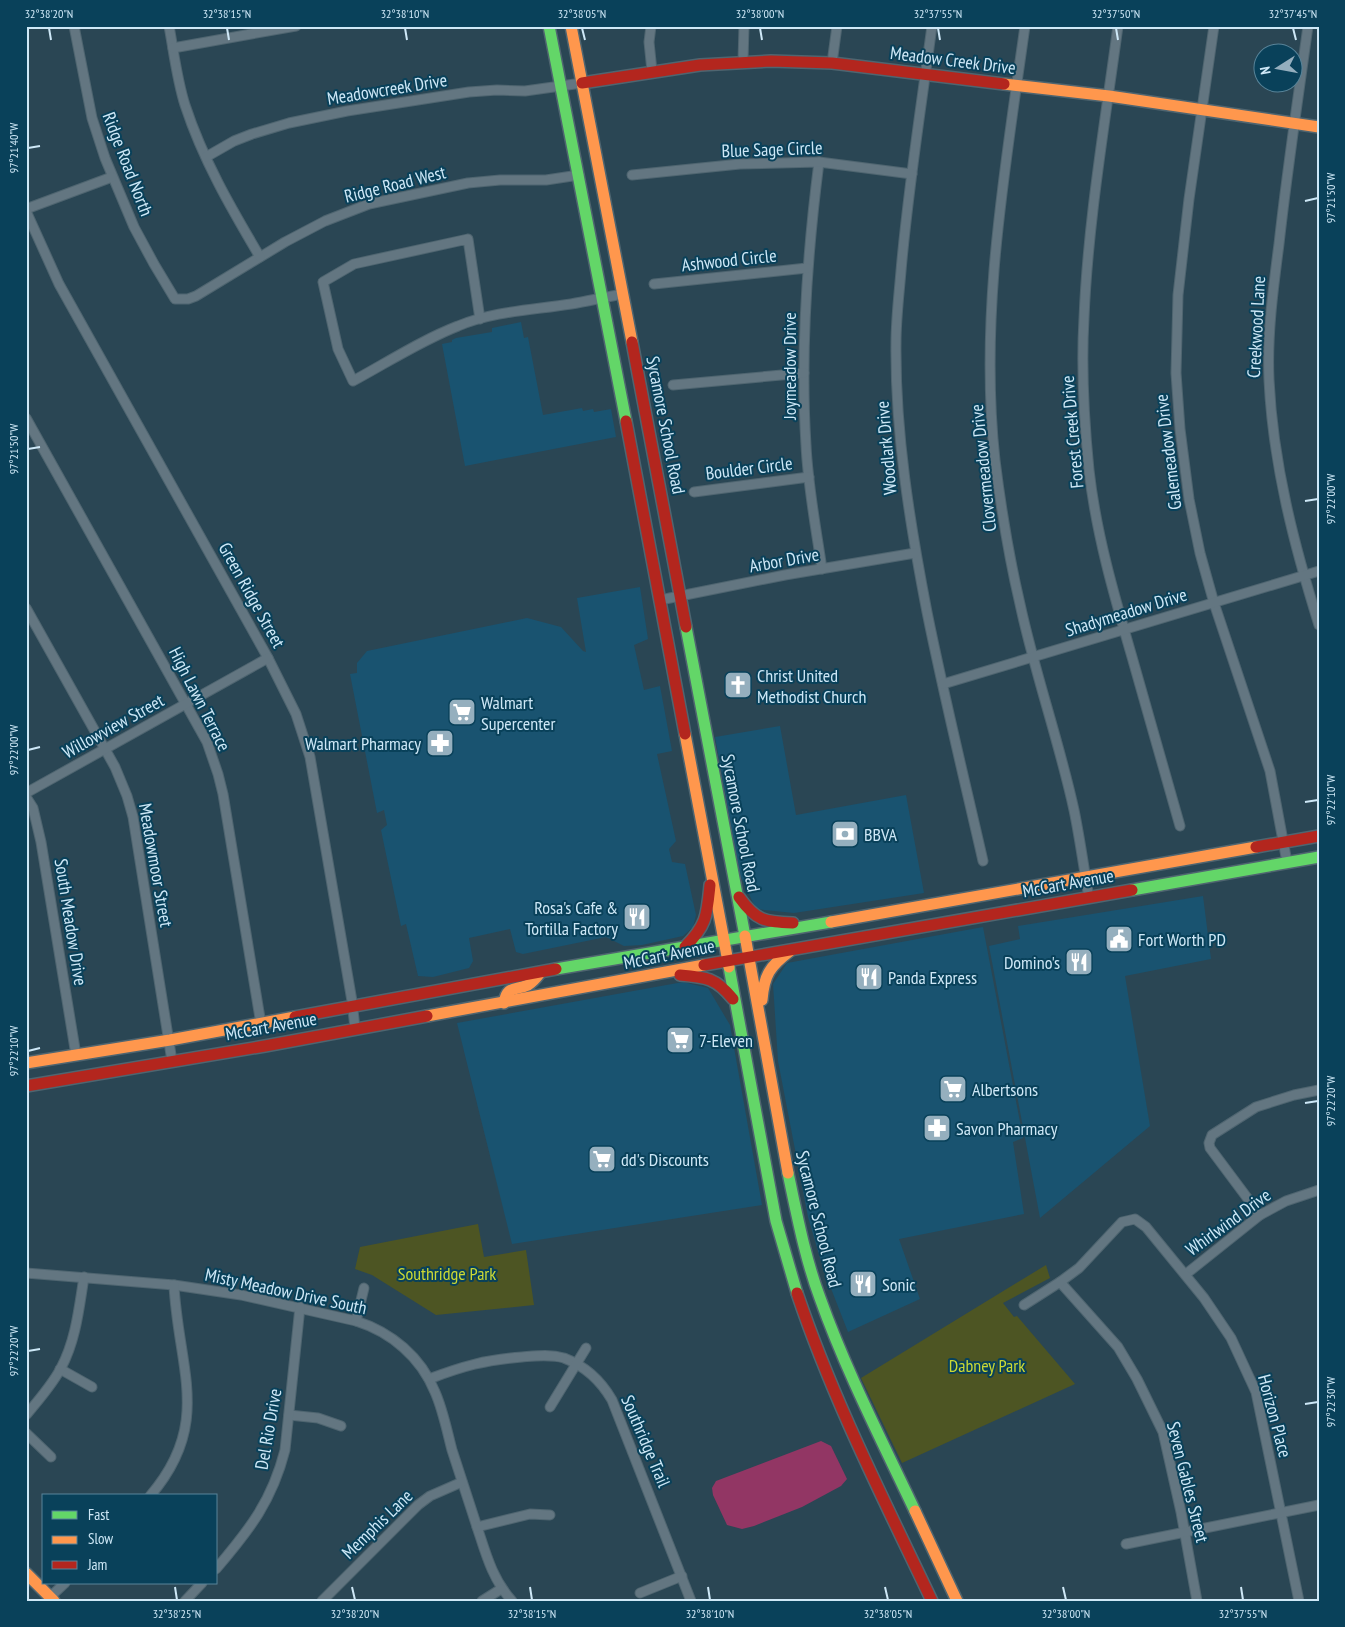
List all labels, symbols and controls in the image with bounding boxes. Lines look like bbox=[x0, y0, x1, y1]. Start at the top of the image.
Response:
text: 32°38'20"N bbox=[25, 6, 73, 21]
text: 32°38'15"N bbox=[203, 6, 251, 21]
text: 32°38'10"N bbox=[381, 6, 429, 21]
text: 32°38'05"N bbox=[558, 6, 606, 21]
text: 32°38'00"N bbox=[736, 6, 784, 21]
text: 32°37'55"N bbox=[914, 6, 962, 21]
text: 32°37'50"N bbox=[1092, 6, 1140, 21]
text: 32°37'45"N bbox=[1269, 6, 1317, 21]
street label: Meadow Creek Drive bbox=[889, 41, 1017, 79]
north arrow bbox=[1252, 42, 1302, 92]
text: N bbox=[1256, 65, 1275, 76]
street label: Meadowcreek Drive bbox=[325, 68, 449, 110]
street label: Ridge Road North bbox=[98, 109, 158, 219]
text: 97°21'40"W bbox=[6, 123, 21, 173]
street label: Blue Sage Circle bbox=[721, 136, 823, 162]
street label: Ridge Road West bbox=[342, 160, 448, 208]
text: 97°21'50"W bbox=[1323, 173, 1338, 223]
street label: Ashwood Circle bbox=[680, 244, 778, 276]
street label: Creekwood Lane bbox=[1242, 275, 1270, 379]
street label: Joymeadow Drive bbox=[778, 312, 801, 421]
street label: Sycamore School Road bbox=[641, 354, 691, 496]
street label: Forest Creek Drive bbox=[1056, 375, 1088, 489]
street label: Galemeadow Drive bbox=[1150, 393, 1186, 511]
street label: Woodlark Drive bbox=[870, 400, 902, 496]
street label: Clovermeadow Drive bbox=[965, 403, 1001, 533]
text: 97°21'50"W bbox=[6, 424, 21, 474]
street label: Boulder Circle bbox=[704, 451, 794, 485]
text: 97°22'00"W bbox=[1323, 474, 1338, 524]
street label: Green Ridge Street bbox=[214, 538, 290, 652]
street label: Arbor Drive bbox=[747, 543, 821, 577]
street label: Shadymeadow Drive bbox=[1062, 583, 1190, 641]
street label: High Lawn Terrace bbox=[164, 643, 236, 755]
place label: Christ United Methodist Church bbox=[757, 664, 866, 708]
church icon: Christ United Methodist Church bbox=[723, 670, 753, 700]
street label: Willowview Street bbox=[58, 689, 168, 763]
place label: Walmart Supercenter bbox=[481, 691, 555, 735]
supermarket icon: Walmart Supercenter bbox=[447, 697, 477, 727]
text: 97°22'00"W bbox=[6, 725, 21, 775]
pharmacy icon: Walmart Pharmacy bbox=[425, 728, 455, 758]
place label: Walmart Pharmacy bbox=[305, 732, 421, 755]
street label: Sycamore School Road bbox=[716, 752, 766, 894]
text: 97°22'10"W bbox=[1323, 775, 1338, 825]
street label: Meadowmoor Street bbox=[134, 801, 178, 929]
bank icon: BBVA bbox=[830, 819, 860, 849]
place label: BBVA bbox=[864, 823, 898, 846]
street label: South Meadow Drive bbox=[50, 857, 92, 987]
street label: McCart Avenue bbox=[1021, 864, 1115, 902]
place label: Rosa's Cafe & Tortilla Factory bbox=[525, 896, 618, 940]
restaurant icon: Rosa's Cafe & Tortilla Factory bbox=[622, 902, 652, 932]
public building icon: Fort Worth PD bbox=[1104, 924, 1134, 954]
place label: Fort Worth PD bbox=[1138, 928, 1226, 951]
street label: McCart Avenue bbox=[622, 934, 716, 974]
restaurant icon: Domino's bbox=[1064, 947, 1094, 977]
place label: Domino's bbox=[1004, 951, 1060, 974]
restaurant icon: Panda Express bbox=[854, 962, 884, 992]
place label: Panda Express bbox=[888, 966, 977, 989]
street label: McCart Avenue bbox=[224, 1007, 318, 1045]
supermarket icon: 7-Eleven bbox=[665, 1025, 695, 1055]
text: 97°22'10"W bbox=[6, 1026, 21, 1076]
place label: 7-Eleven bbox=[699, 1029, 753, 1052]
supermarket icon: Albertsons bbox=[938, 1074, 968, 1104]
text: 97°22'20"W bbox=[1323, 1076, 1338, 1126]
place label: Albertsons bbox=[972, 1078, 1038, 1101]
pharmacy icon: Savon Pharmacy bbox=[922, 1113, 952, 1143]
place label: Savon Pharmacy bbox=[956, 1117, 1058, 1140]
supermarket icon: dd's Discounts bbox=[587, 1144, 617, 1174]
place label: dd's Discounts bbox=[621, 1148, 709, 1171]
street label: Sycamore School Road bbox=[791, 1148, 847, 1290]
street label: Whirlwind Drive bbox=[1181, 1183, 1275, 1261]
park label: Southridge Park bbox=[398, 1262, 496, 1285]
street label: Misty Meadow Drive South bbox=[203, 1263, 369, 1319]
restaurant icon: Sonic bbox=[848, 1269, 878, 1299]
place label: Sonic bbox=[882, 1273, 916, 1296]
text: 97°22'20"W bbox=[6, 1326, 21, 1376]
park label: Dabney Park bbox=[949, 1354, 1025, 1377]
street label: Horizon Place bbox=[1253, 1372, 1297, 1460]
text: 97°22'30"W bbox=[1323, 1377, 1338, 1427]
street label: Del Rio Drive bbox=[250, 1387, 286, 1471]
street label: Southridge Trail bbox=[616, 1391, 676, 1491]
street label: Seven Gables Street bbox=[1162, 1419, 1214, 1545]
street label: Memphis Lane bbox=[337, 1484, 417, 1564]
legend bbox=[42, 1494, 218, 1584]
text: Fast bbox=[88, 1505, 109, 1524]
text: Slow bbox=[88, 1529, 113, 1548]
text: Jam bbox=[87, 1555, 107, 1574]
text: 32°38'25"N bbox=[153, 1606, 201, 1621]
text: 32°38'20"N bbox=[331, 1606, 379, 1621]
text: 32°38'15"N bbox=[508, 1606, 556, 1621]
text: 32°38'10"N bbox=[686, 1606, 734, 1621]
text: 32°38'05"N bbox=[864, 1606, 912, 1621]
text: 32°38'00"N bbox=[1042, 1606, 1090, 1621]
text: 32°37'55"N bbox=[1219, 1606, 1267, 1621]

